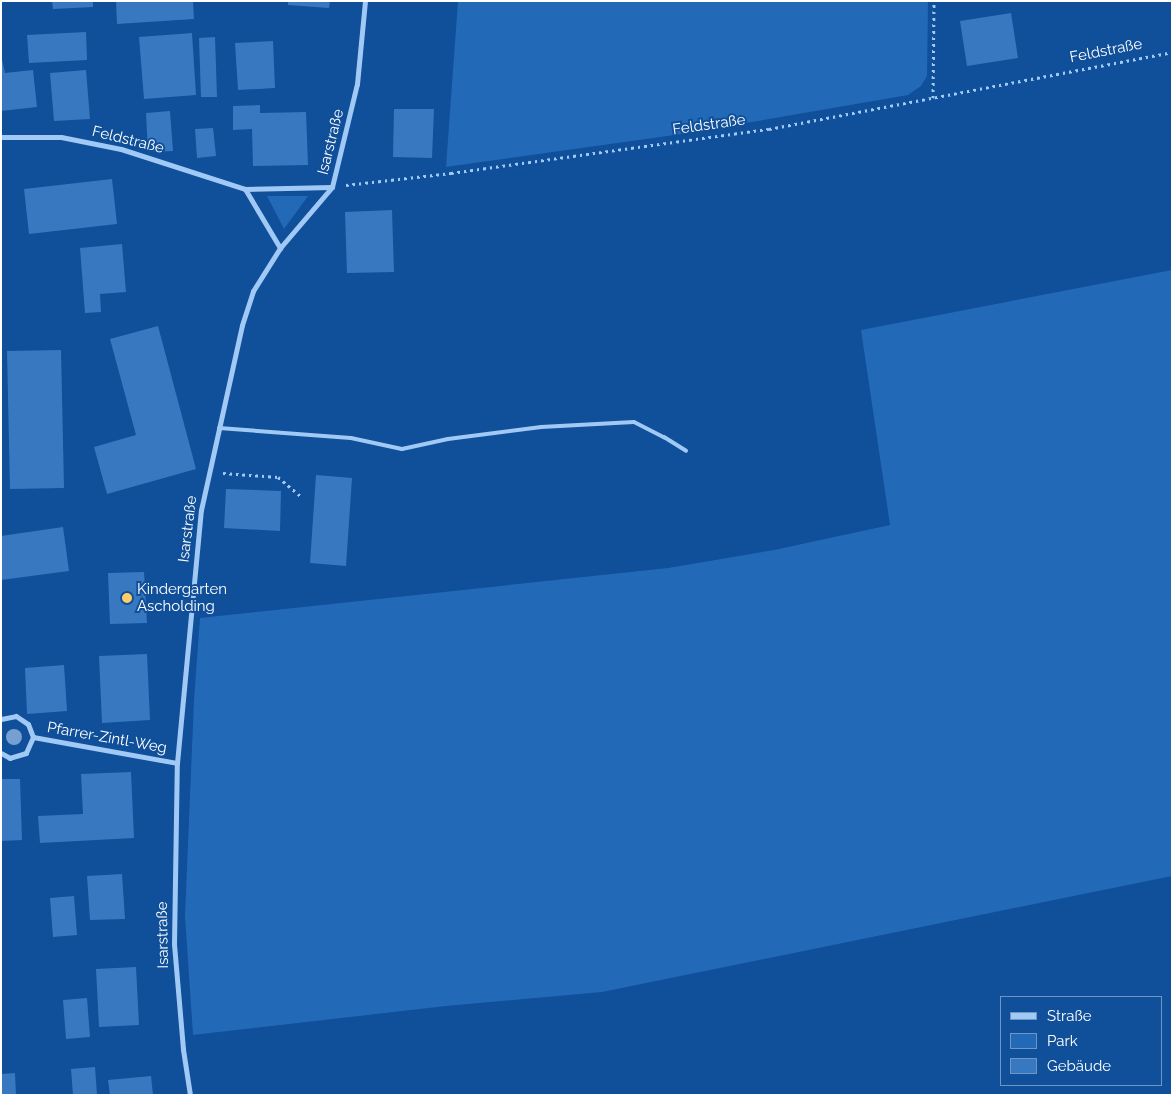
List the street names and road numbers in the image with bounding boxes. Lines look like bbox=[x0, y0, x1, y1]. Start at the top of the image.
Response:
street label: Feldstraße bbox=[1068, 35, 1144, 67]
street label: Isarstraße bbox=[314, 107, 348, 177]
street label: Feldstraße bbox=[671, 111, 747, 139]
street label: Feldstraße bbox=[90, 122, 166, 158]
street label: Isarstraße bbox=[175, 495, 201, 563]
street label: Pfarrer-Zintl-Weg bbox=[46, 719, 168, 757]
street label: Isarstraße bbox=[153, 901, 173, 969]

